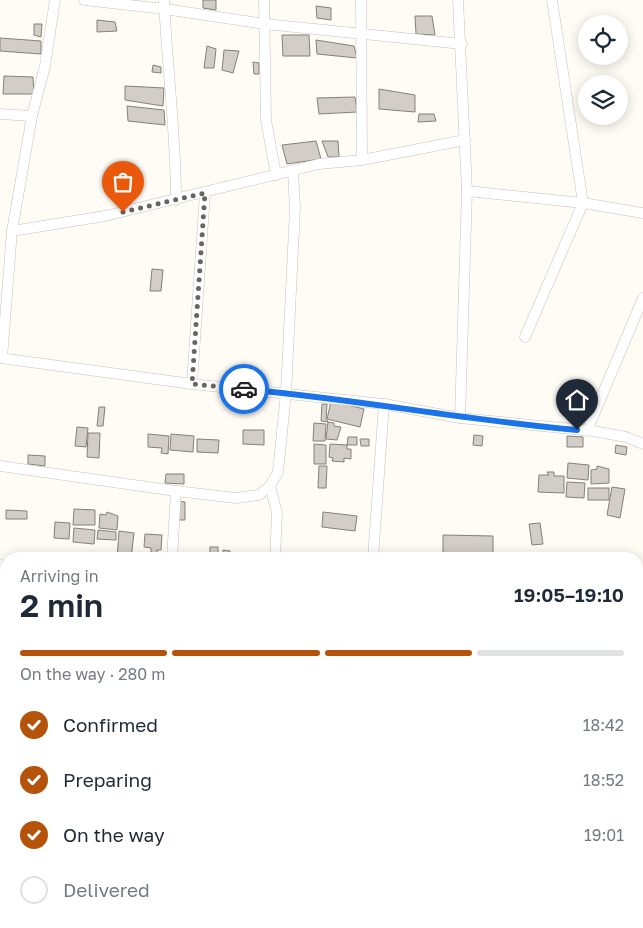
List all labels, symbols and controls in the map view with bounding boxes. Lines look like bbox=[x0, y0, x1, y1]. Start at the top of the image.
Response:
map controls bbox=[578, 15, 628, 125]
button: locate bbox=[578, 15, 628, 65]
button: layers bbox=[578, 75, 628, 125]
pin bbox=[102, 161, 144, 212]
icon: bag bbox=[109, 168, 137, 196]
courier bbox=[219, 364, 269, 414]
icon: car bbox=[230, 375, 258, 403]
pin bbox=[556, 379, 598, 430]
icon: home bbox=[563, 386, 591, 414]
text: Arriving in bbox=[20, 566, 99, 586]
text: 19:05–19:10 bbox=[514, 583, 624, 606]
text: 2 min bbox=[20, 586, 103, 624]
text: On the way · 280 m bbox=[20, 664, 165, 684]
icon: check bbox=[20, 711, 48, 739]
text: Confirmed bbox=[63, 713, 158, 736]
text: 18:42 bbox=[583, 715, 624, 735]
icon: check bbox=[20, 766, 48, 794]
text: Preparing bbox=[63, 768, 152, 791]
text: 18:52 bbox=[583, 770, 624, 790]
icon: check bbox=[20, 821, 48, 849]
text: On the way bbox=[63, 823, 165, 846]
text: 19:01 bbox=[584, 825, 624, 845]
text: Delivered bbox=[63, 878, 150, 901]

